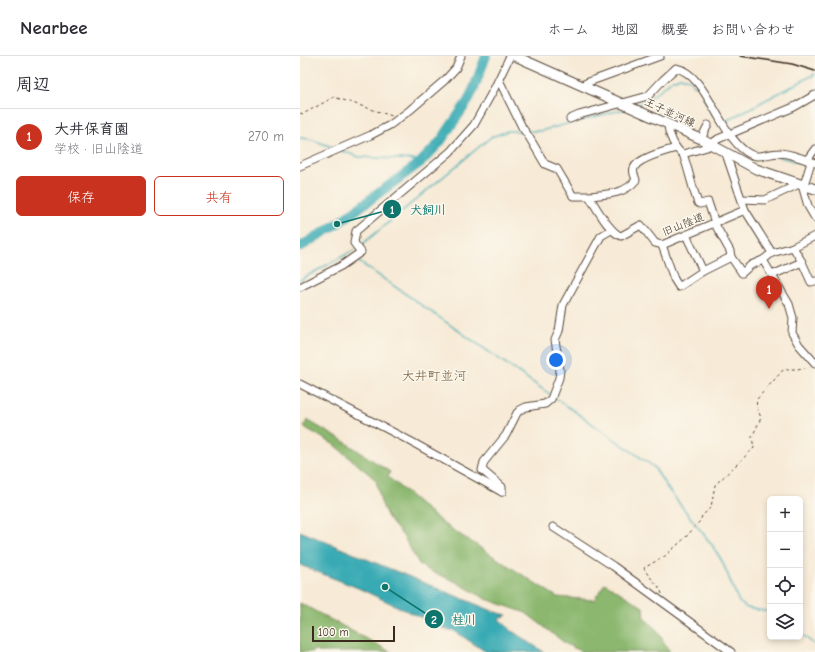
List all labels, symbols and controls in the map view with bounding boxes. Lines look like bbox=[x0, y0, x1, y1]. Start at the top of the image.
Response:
text: Nearbee bbox=[20, 17, 88, 39]
text: ホーム bbox=[548, 21, 589, 38]
text: 地図 bbox=[611, 21, 639, 38]
text: 概要 bbox=[661, 21, 689, 38]
text: お問い合わせ bbox=[711, 21, 795, 38]
text: 周辺 bbox=[16, 75, 50, 94]
street label: 王子並河線 bbox=[642, 95, 697, 130]
text: 大井保育園 bbox=[54, 120, 129, 138]
text: 1 bbox=[26, 129, 32, 144]
text: 270 m bbox=[248, 129, 284, 144]
text: 学校 · 旧山陰道 bbox=[54, 141, 143, 156]
button: 保存 bbox=[16, 176, 146, 216]
button: 共有 bbox=[154, 176, 284, 216]
callout: 犬飼川 bbox=[382, 197, 454, 221]
text: 1 bbox=[390, 203, 395, 217]
text: 犬飼川 bbox=[410, 203, 446, 217]
street label: 旧山陰道 bbox=[660, 210, 706, 239]
pin: 1 bbox=[756, 276, 782, 309]
your location bbox=[546, 350, 566, 370]
district label: 大井町並河 bbox=[401, 368, 467, 383]
map controls bbox=[767, 496, 803, 640]
button: + bbox=[767, 496, 803, 532]
button: − bbox=[767, 532, 803, 568]
button: locate bbox=[767, 568, 803, 604]
button: layers bbox=[767, 604, 803, 640]
callout: 桂川 bbox=[424, 607, 484, 631]
text: 2 bbox=[431, 613, 437, 627]
text: 桂川 bbox=[452, 613, 476, 627]
scale bar bbox=[312, 624, 395, 643]
text: 100 m bbox=[318, 626, 349, 639]

